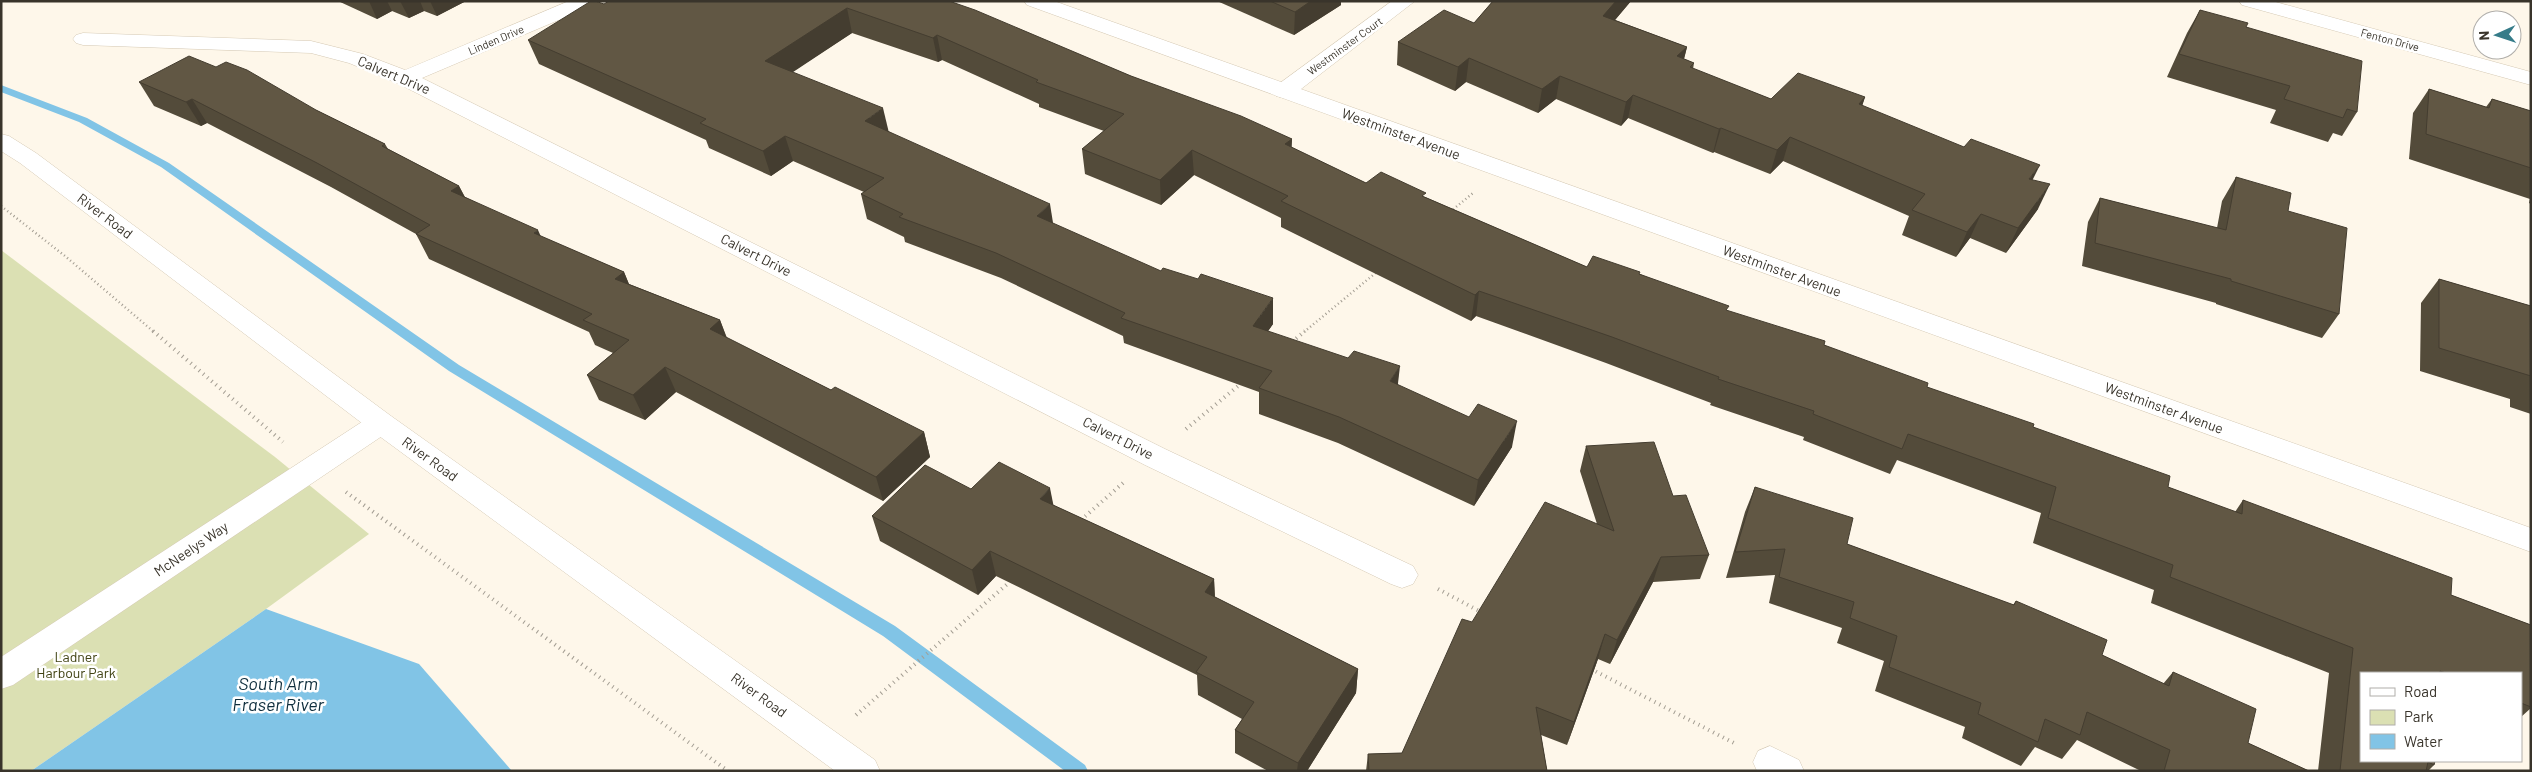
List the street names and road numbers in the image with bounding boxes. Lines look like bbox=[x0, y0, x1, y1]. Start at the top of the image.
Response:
street label: Westminster Court bbox=[1305, 14, 1385, 77]
street label: Linden Drive bbox=[466, 22, 526, 57]
street label: Fenton Drive bbox=[2359, 25, 2421, 54]
street label: Calvert Drive bbox=[355, 52, 433, 97]
street label: Westminster Avenue bbox=[1340, 104, 1463, 163]
street label: River Road bbox=[74, 189, 136, 242]
street label: Calvert Drive bbox=[718, 229, 794, 280]
street label: Westminster Avenue bbox=[1721, 241, 1844, 300]
street label: Westminster Avenue bbox=[2103, 378, 2226, 437]
street label: Calvert Drive bbox=[1080, 412, 1156, 463]
street label: River Road bbox=[399, 433, 462, 485]
street label: McNeelys Way bbox=[150, 517, 231, 580]
street label: River Road bbox=[728, 669, 791, 721]

